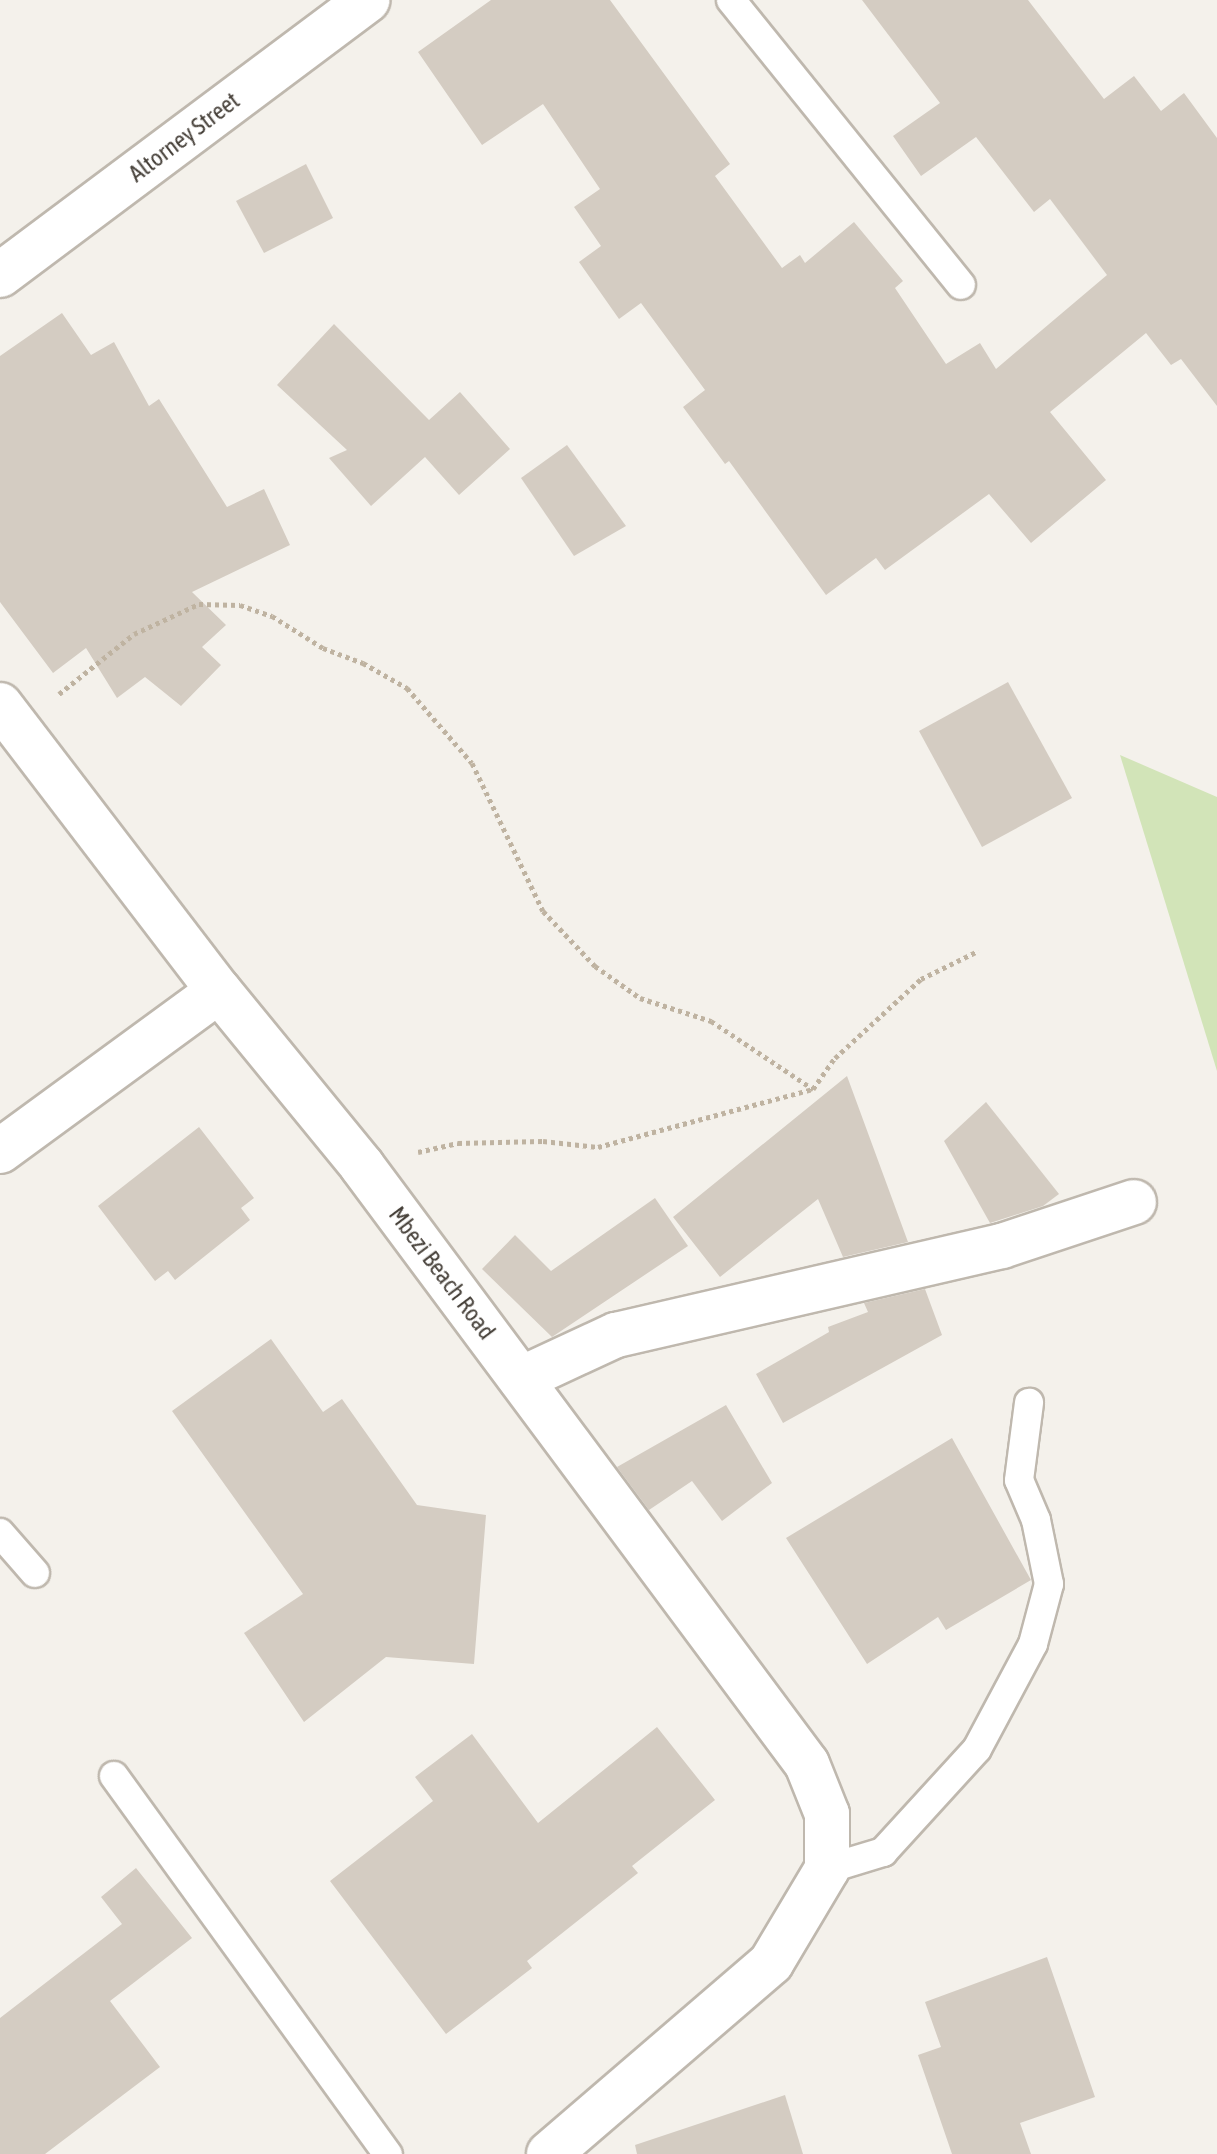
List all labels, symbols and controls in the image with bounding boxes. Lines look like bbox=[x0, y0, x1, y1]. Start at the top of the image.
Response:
street label: Altorney Street bbox=[123, 86, 245, 188]
street label: Mbezi Beach Road bbox=[383, 1201, 501, 1345]

